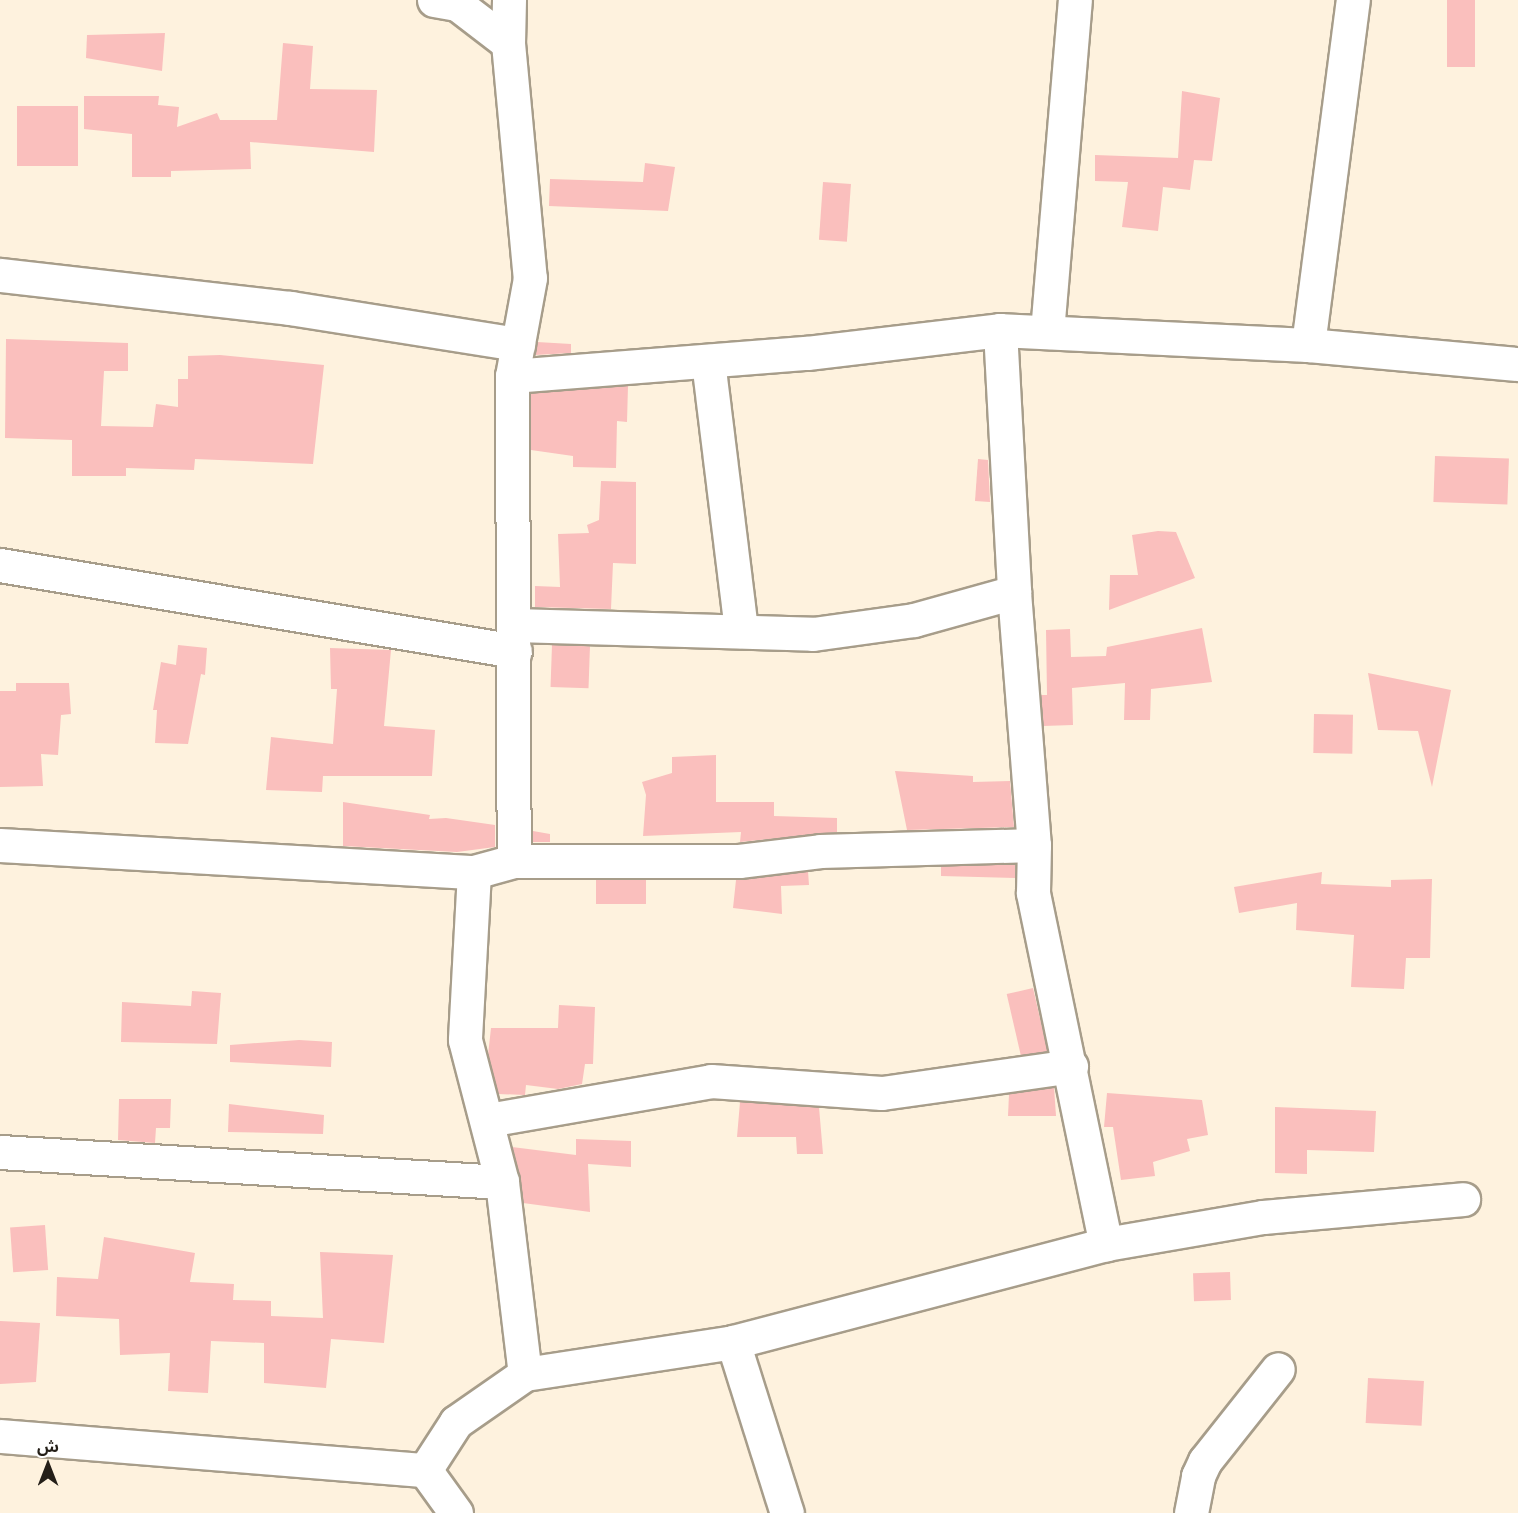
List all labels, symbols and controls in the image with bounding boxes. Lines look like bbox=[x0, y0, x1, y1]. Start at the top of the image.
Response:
north arrow bbox=[18, 1435, 78, 1495]
text: ش bbox=[37, 1437, 59, 1456]

